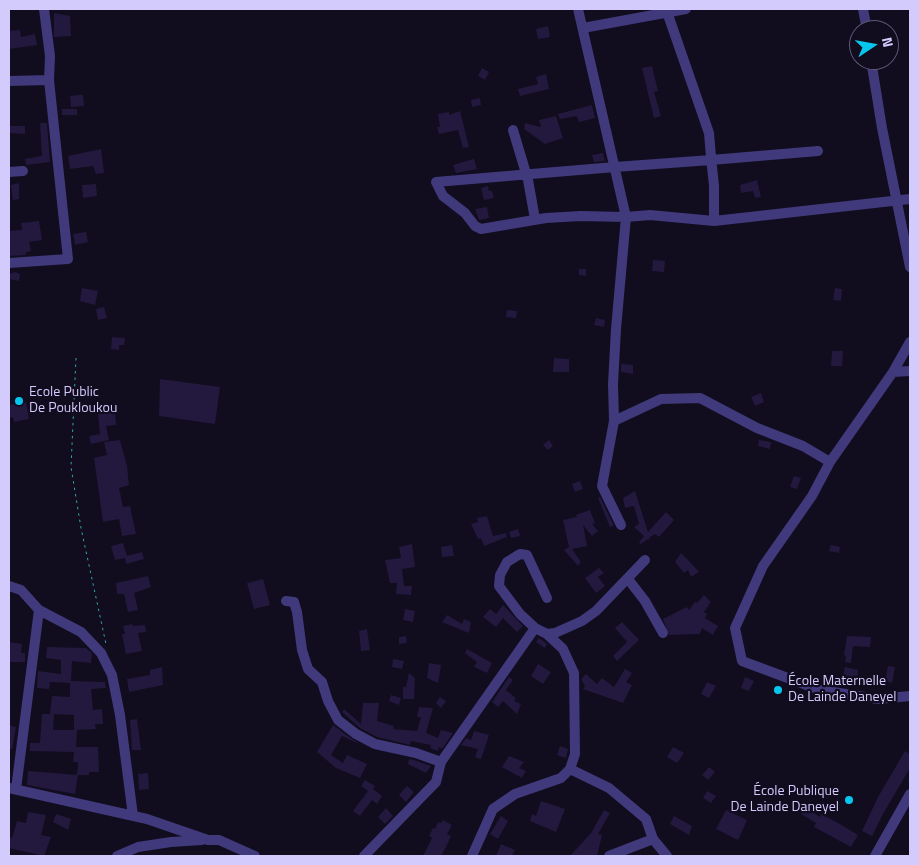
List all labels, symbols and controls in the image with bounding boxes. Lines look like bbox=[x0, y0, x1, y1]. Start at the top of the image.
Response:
north arrow bbox=[849, 20, 899, 70]
text: N bbox=[877, 35, 899, 49]
place label: Ecole Public De Poukloukou bbox=[29, 385, 117, 418]
marker: Ecole Public De Poukloukou bbox=[13, 395, 25, 407]
place label: École Maternelle De Lainde Daneyel bbox=[788, 674, 896, 706]
marker: École Maternelle De Lainde Daneyel bbox=[772, 684, 784, 696]
place label: École Publique De Lainde Daneyel bbox=[731, 784, 839, 816]
marker: École Publique De Lainde Daneyel bbox=[843, 794, 855, 806]

